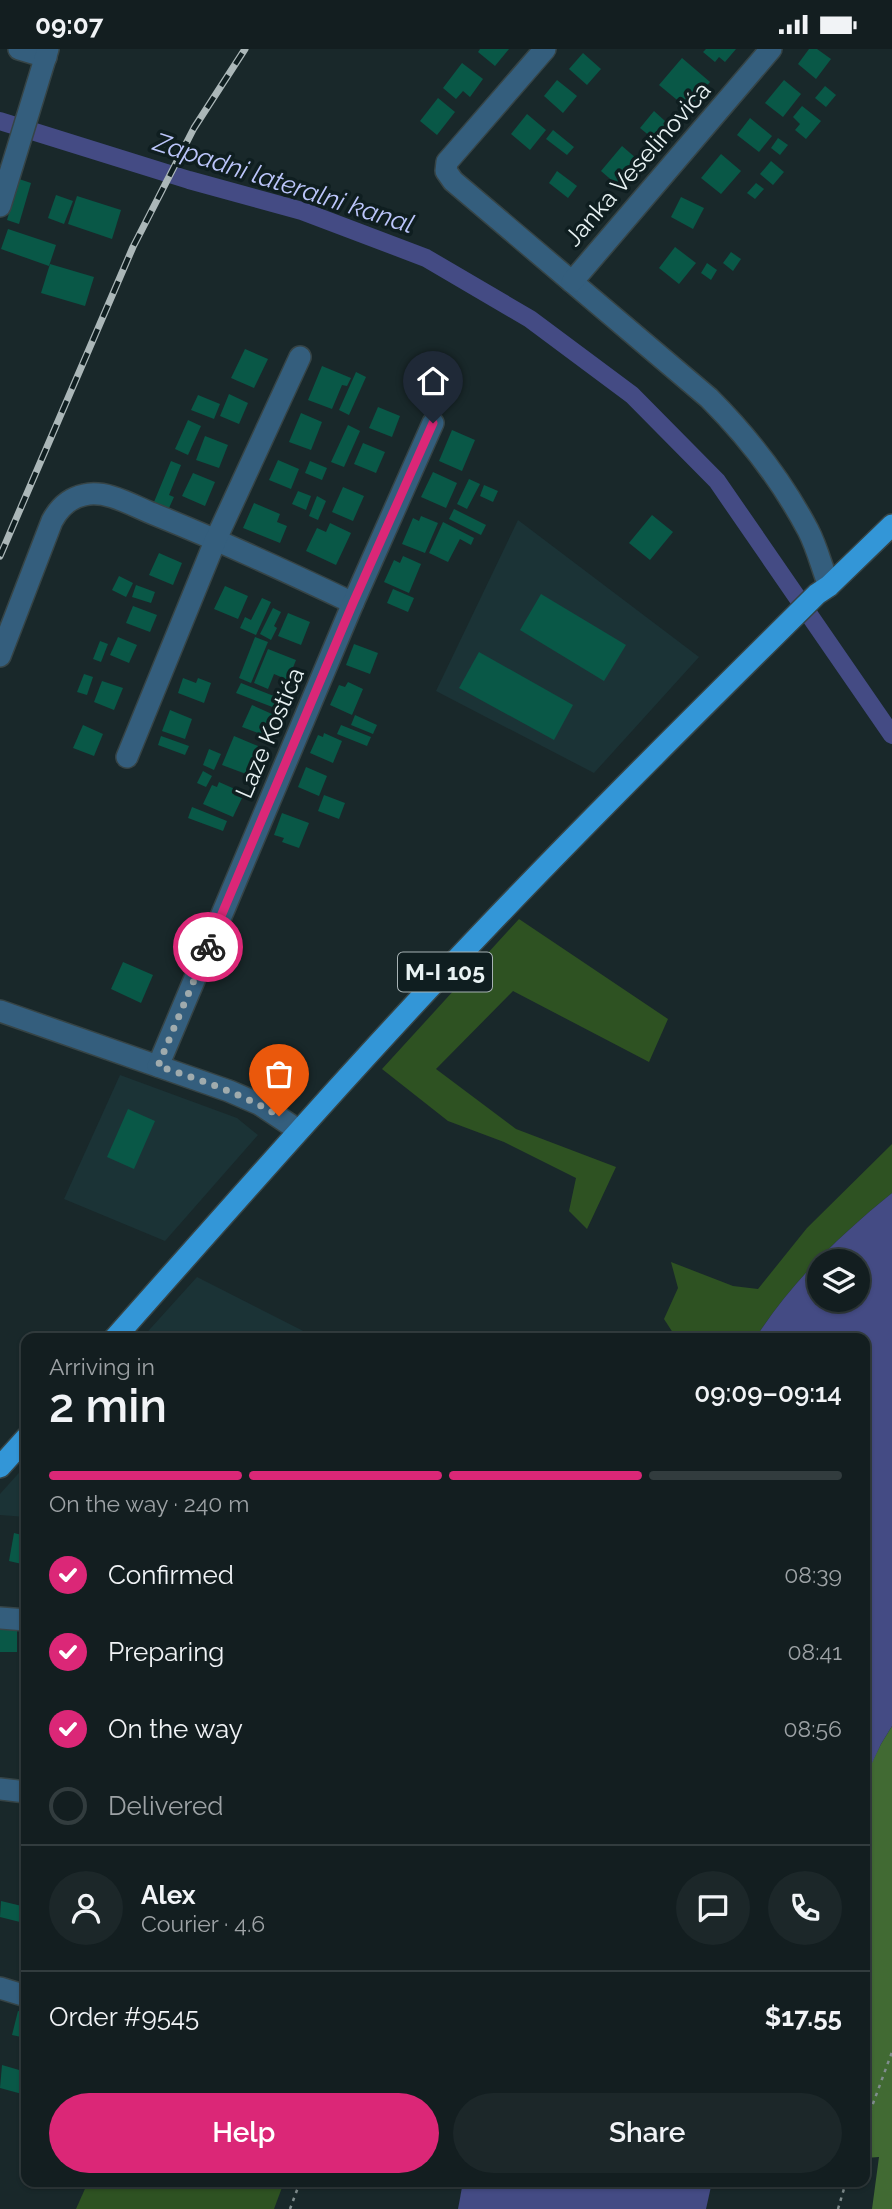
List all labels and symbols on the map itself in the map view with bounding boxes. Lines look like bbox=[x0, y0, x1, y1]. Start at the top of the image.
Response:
street label: Janka Veselinovića bbox=[559, 76, 717, 252]
water label: Zapadni lateralni kanal bbox=[149, 126, 418, 239]
pin bbox=[403, 351, 463, 423]
street label: Laze Kostića bbox=[229, 663, 310, 802]
courier bbox=[173, 912, 243, 982]
road number: M-I 105 bbox=[398, 953, 492, 991]
pin bbox=[249, 1044, 309, 1116]

